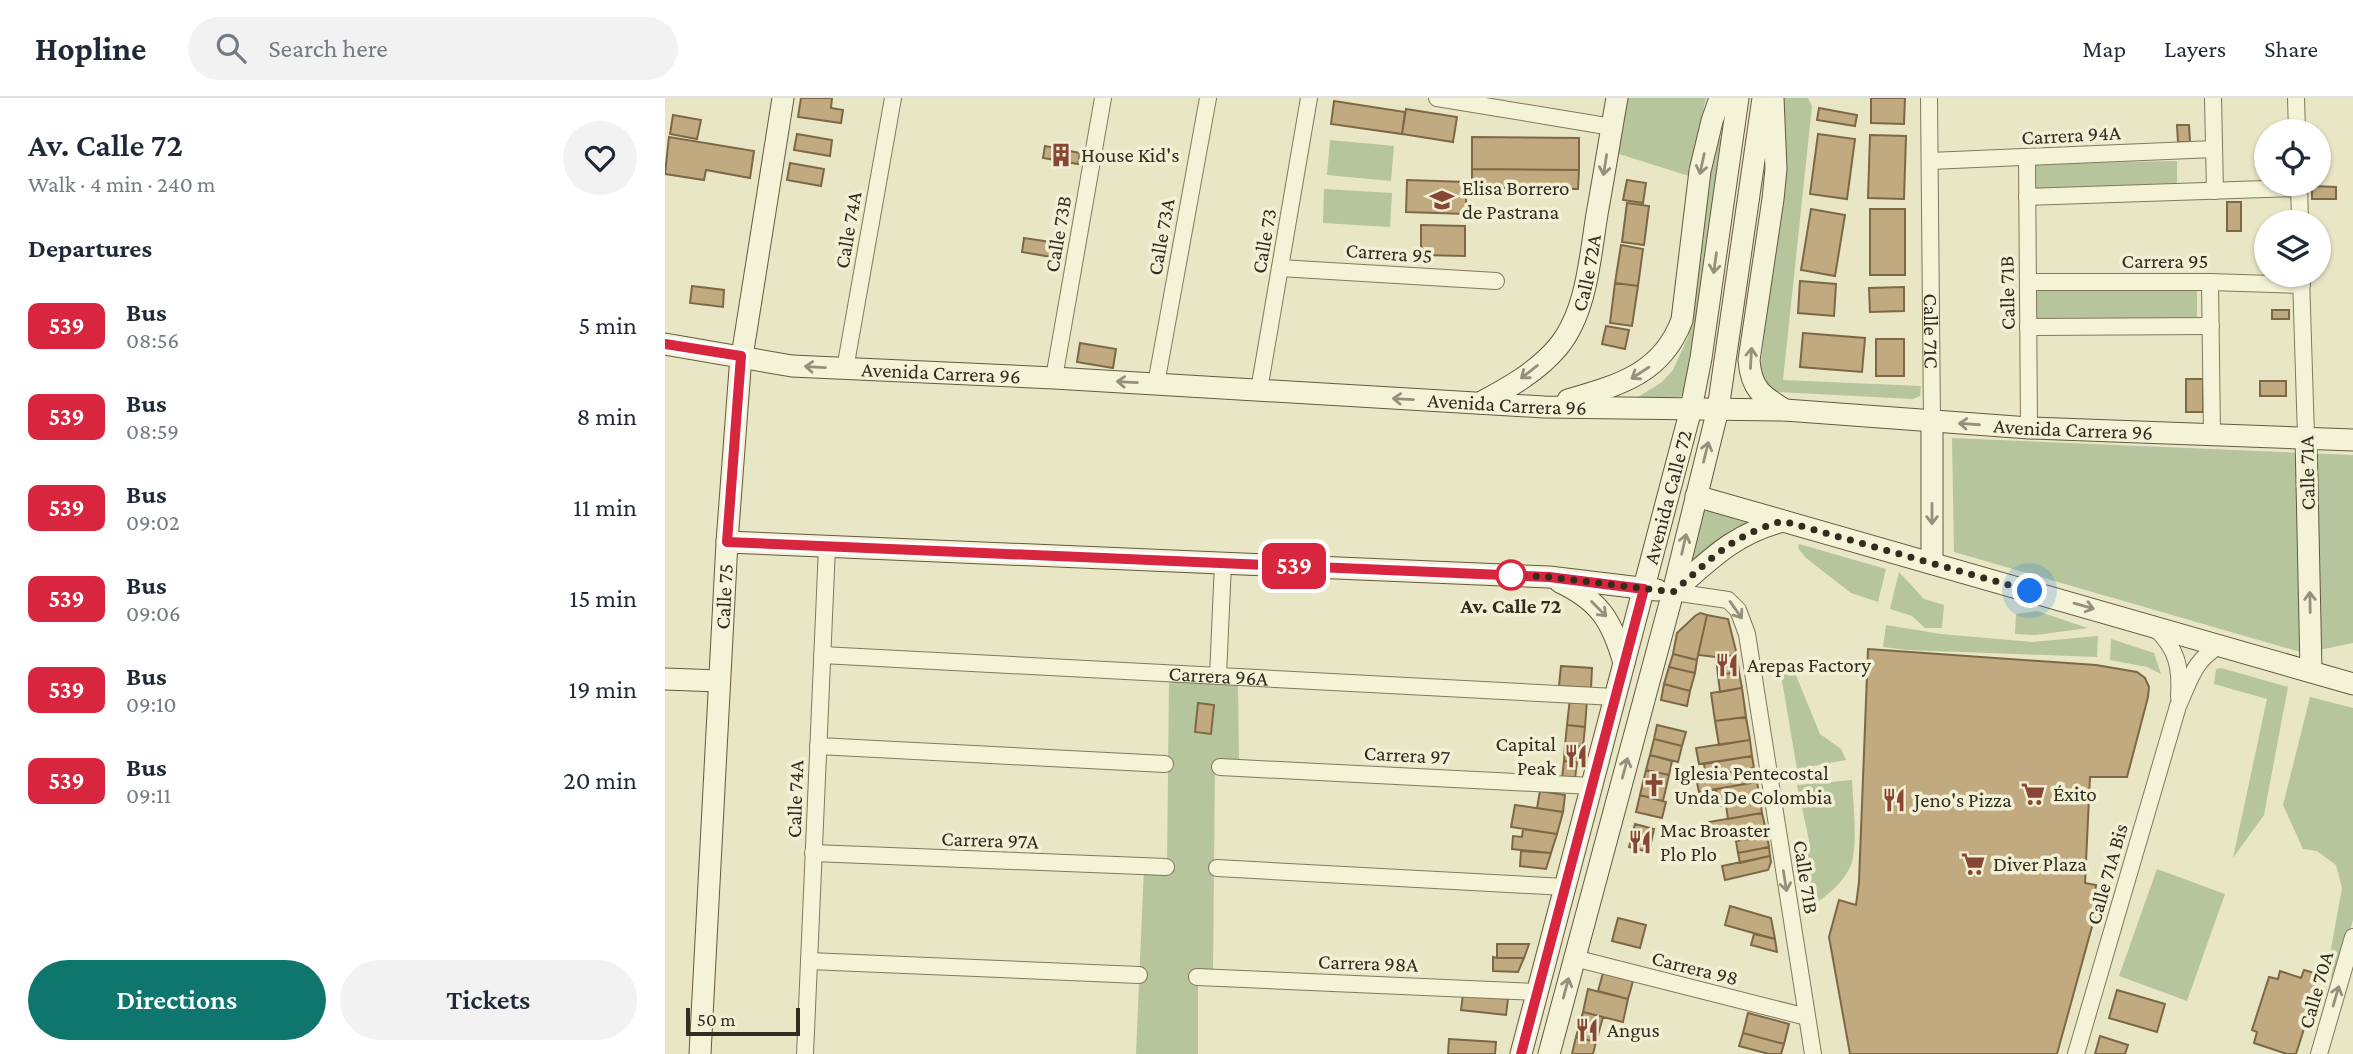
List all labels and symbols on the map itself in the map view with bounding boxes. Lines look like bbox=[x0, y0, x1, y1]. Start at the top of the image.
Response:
street label: Carrera 94A bbox=[2021, 120, 2121, 150]
building icon: House Kid's bbox=[1047, 141, 1075, 169]
place label: House Kid's bbox=[1081, 143, 1179, 167]
one-way arrow bbox=[1695, 152, 1709, 175]
one-way arrow bbox=[1598, 153, 1611, 176]
place label: Elisa Borrero de Pastrana bbox=[1462, 176, 1569, 224]
school or university icon: Elisa Borrero de Pastrana bbox=[1428, 186, 1456, 214]
street label: Calle 74A bbox=[829, 190, 867, 270]
street label: Calle 73B bbox=[1039, 194, 1077, 274]
street label: Calle 73A bbox=[1142, 197, 1180, 277]
street label: Calle 73 bbox=[1246, 207, 1282, 275]
street label: Calle 72A bbox=[1567, 233, 1606, 315]
street label: Carrera 95 bbox=[1345, 238, 1433, 268]
street label: Carrera 95 bbox=[2122, 249, 2208, 273]
one-way arrow bbox=[1708, 251, 1721, 273]
street label: Calle 71B bbox=[1994, 256, 2020, 330]
street label: Calle 71C bbox=[1919, 293, 1944, 369]
one-way arrow bbox=[1744, 346, 1757, 369]
street label: Avenida Carrera 96 bbox=[861, 357, 1021, 388]
one-way arrow bbox=[803, 361, 826, 374]
one-way arrow bbox=[1521, 365, 1539, 380]
one-way arrow bbox=[1630, 367, 1650, 381]
one-way arrow bbox=[1116, 376, 1139, 389]
street label: Avenida Carrera 96 bbox=[1427, 388, 1587, 420]
one-way arrow bbox=[1392, 392, 1415, 405]
street label: Avenida Carrera 96 bbox=[1993, 413, 2153, 445]
one-way arrow bbox=[1958, 417, 1981, 430]
street label: Avenida Calle 72 bbox=[1639, 427, 1697, 567]
street label: Calle 71A bbox=[2294, 435, 2320, 511]
one-way arrow bbox=[1700, 441, 1713, 464]
one-way arrow bbox=[1925, 503, 1939, 526]
one-way arrow bbox=[1678, 533, 1692, 556]
line badge: 539 bbox=[1254, 543, 1334, 589]
marker: Av. Calle 72 bbox=[1496, 560, 1526, 590]
street label: Calle 75 bbox=[710, 563, 738, 630]
your location bbox=[2012, 573, 2047, 608]
one-way arrow bbox=[2303, 591, 2316, 614]
place label: Av. Calle 72 bbox=[1460, 594, 1562, 618]
one-way arrow bbox=[1728, 600, 1743, 619]
one-way arrow bbox=[2072, 600, 2095, 613]
one-way arrow bbox=[1590, 601, 1607, 618]
restaurant icon: Arepas Factory bbox=[1713, 651, 1741, 679]
place label: Arepas Factory bbox=[1747, 653, 1871, 677]
street label: Carrera 96A bbox=[1168, 661, 1269, 691]
place label: Capital Peak bbox=[1495, 732, 1556, 780]
street label: Carrera 97 bbox=[1363, 741, 1451, 769]
restaurant icon: Capital Peak bbox=[1562, 742, 1590, 770]
one-way arrow bbox=[1620, 758, 1633, 780]
street label: Calle 74A bbox=[782, 760, 808, 838]
place label: Iglesia Pentecostal Unda De Colombia bbox=[1674, 761, 1833, 809]
church icon: Iglesia Pentecostal Unda De Colombia bbox=[1640, 771, 1668, 799]
supermarket icon: Éxito bbox=[2019, 780, 2047, 808]
place label: Éxito bbox=[2053, 782, 2097, 806]
restaurant icon: Jeno's Pizza bbox=[1880, 786, 1908, 814]
place label: Jeno's Pizza bbox=[1912, 788, 2012, 812]
place label: Mac Broaster Plo Plo bbox=[1660, 818, 1771, 866]
street label: Calle 71A Bis bbox=[2081, 821, 2133, 927]
street label: Carrera 97A bbox=[941, 826, 1039, 854]
restaurant icon: Mac Broaster Plo Plo bbox=[1626, 828, 1654, 856]
street label: Calle 71B bbox=[1788, 838, 1824, 916]
supermarket icon: Diver Plaza bbox=[1959, 850, 1987, 878]
place label: Diver Plaza bbox=[1993, 852, 2087, 876]
one-way arrow bbox=[1779, 869, 1792, 891]
street label: Carrera 98 bbox=[1649, 946, 1741, 990]
street label: Carrera 98A bbox=[1317, 949, 1419, 977]
street label: Calle 70A bbox=[2294, 949, 2338, 1031]
one-way arrow bbox=[1560, 977, 1573, 1000]
one-way arrow bbox=[2331, 985, 2344, 1007]
scale bar bbox=[686, 1005, 800, 1037]
restaurant icon: Angus bbox=[1573, 1016, 1601, 1044]
place label: Angus bbox=[1607, 1018, 1660, 1042]

